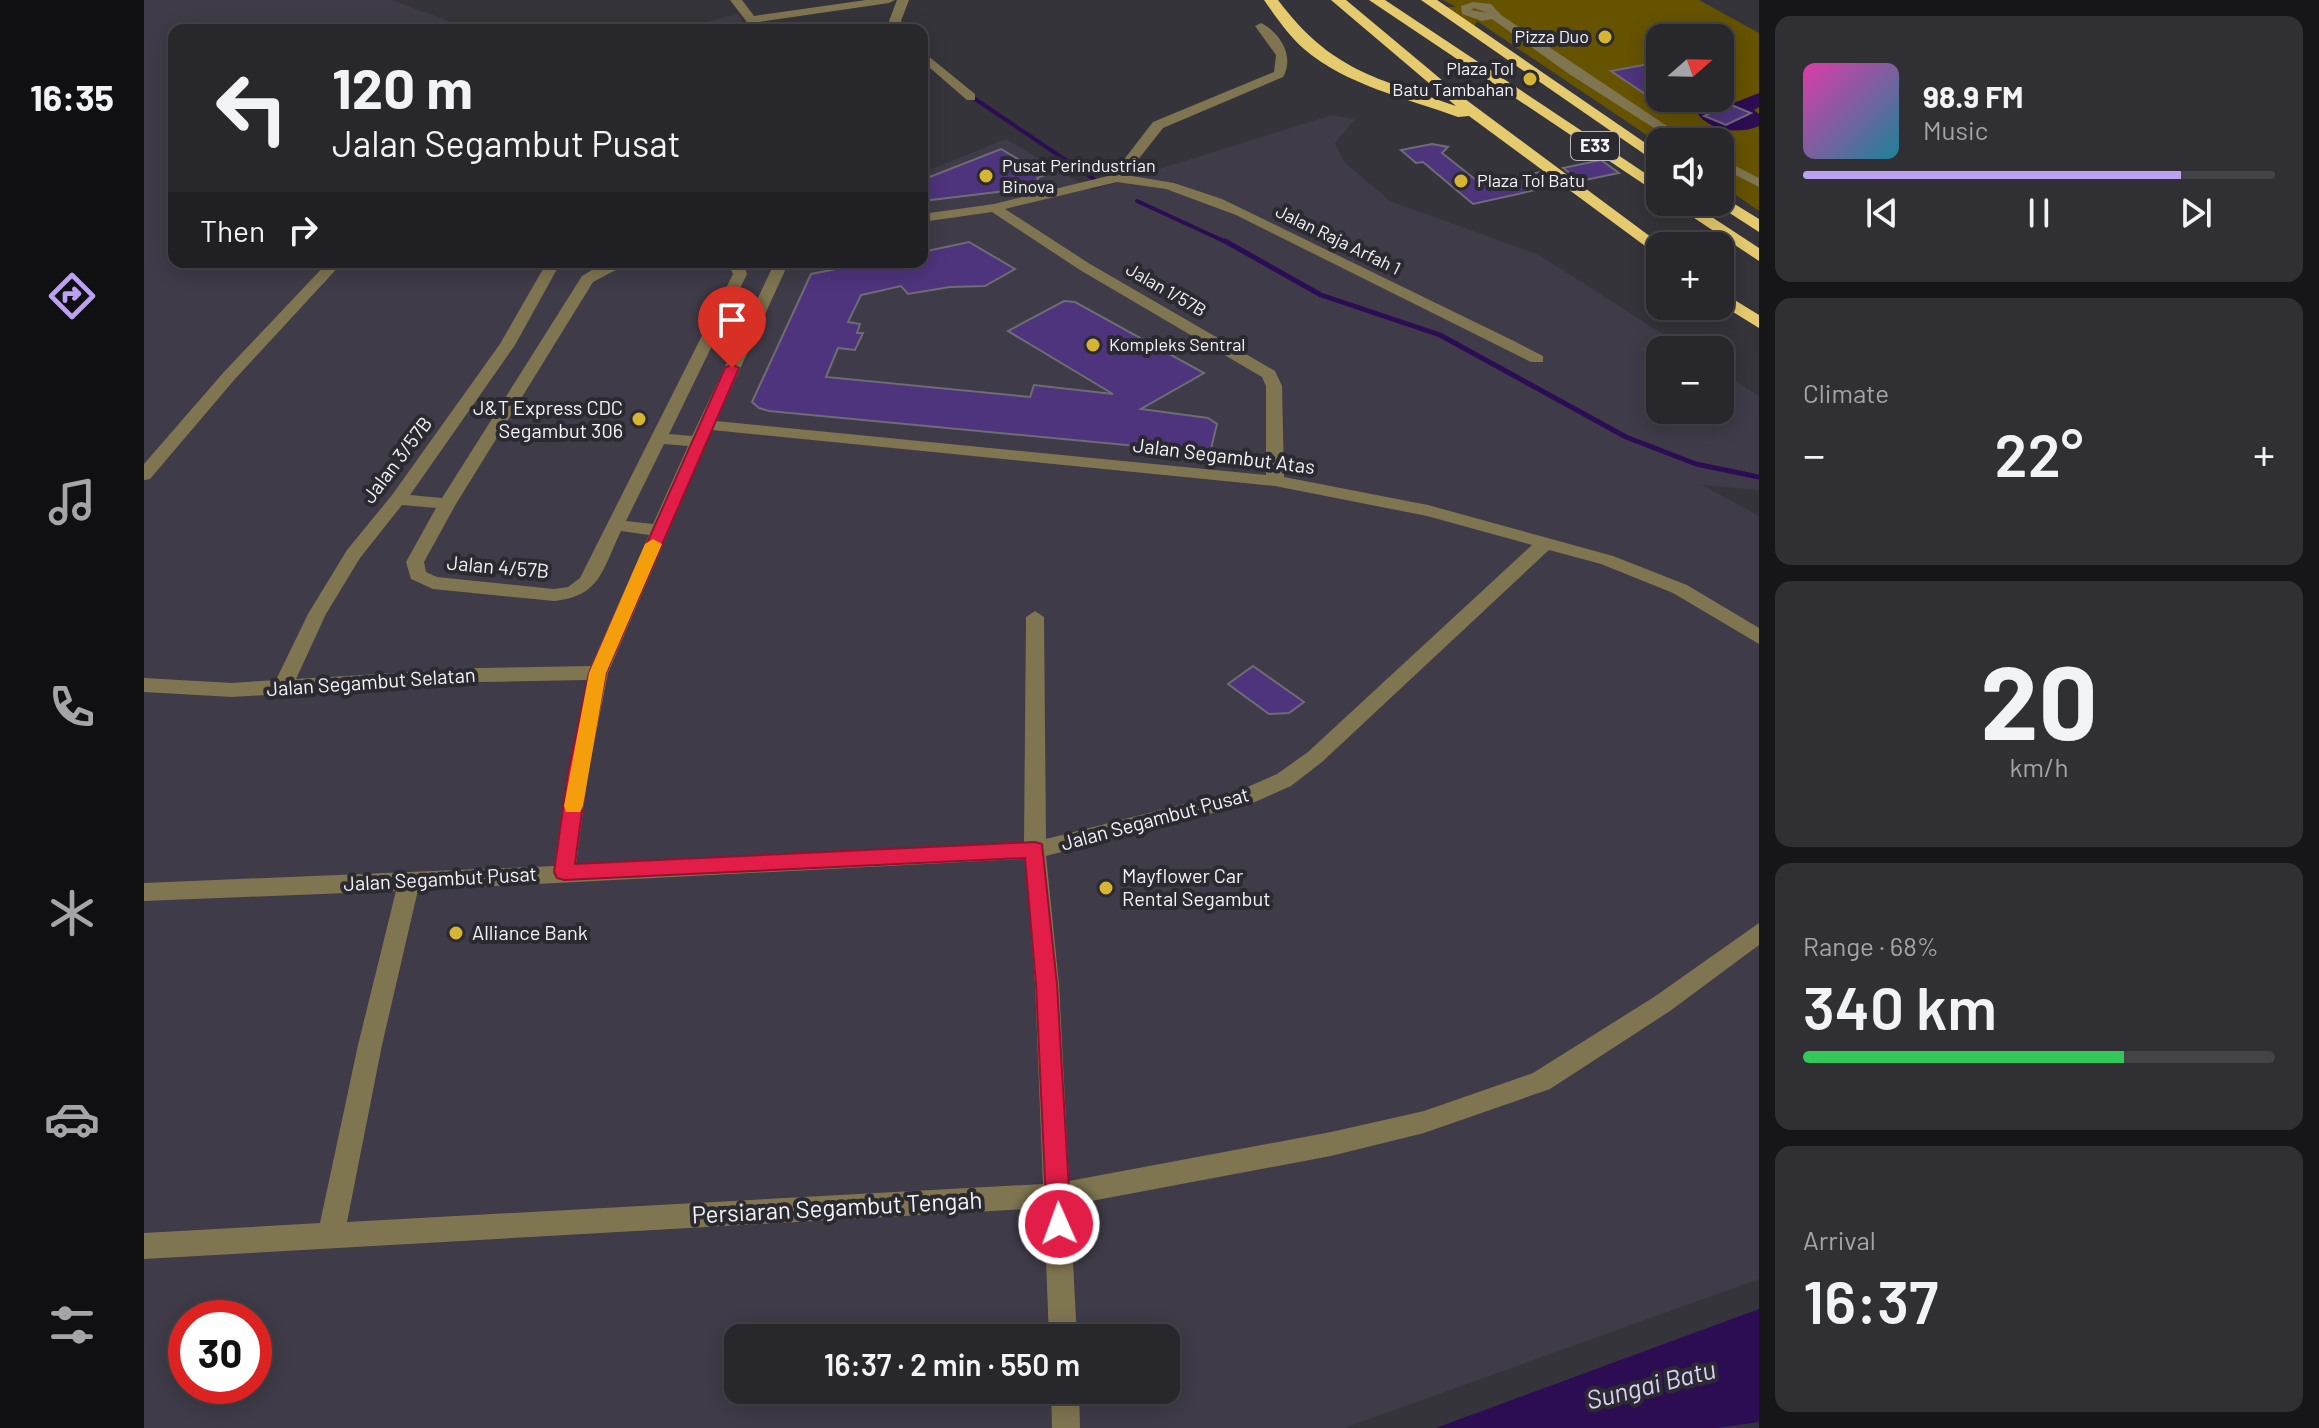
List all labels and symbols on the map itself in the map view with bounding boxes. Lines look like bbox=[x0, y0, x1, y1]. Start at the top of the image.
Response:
north arrow bbox=[1646, 24, 1734, 112]
place label: Pizza Duo bbox=[1515, 25, 1589, 47]
marker: Pizza Duo bbox=[1596, 28, 1614, 46]
place label: Plaza Tol Batu Tambahan bbox=[1392, 57, 1514, 100]
marker: Plaza Tol Batu Tambahan bbox=[1521, 70, 1539, 88]
road number: E33 bbox=[1571, 132, 1619, 160]
place label: Pusat Perindustrian Binova bbox=[1002, 154, 1156, 197]
marker: Pusat Perindustrian Binova bbox=[977, 167, 995, 185]
place label: Plaza Tol Batu bbox=[1477, 169, 1585, 191]
marker: Plaza Tol Batu bbox=[1452, 172, 1470, 190]
street label: Jalan Raja Arfah 1 bbox=[1272, 199, 1404, 279]
street label: Jalan 1/57B bbox=[1123, 257, 1210, 321]
pin bbox=[698, 286, 766, 368]
place label: Kompleks Sentral bbox=[1109, 333, 1246, 355]
marker: Kompleks Sentral bbox=[1084, 336, 1102, 354]
place label: J&T Express CDC Segambut 306 bbox=[473, 395, 623, 442]
marker: J&T Express CDC Segambut 306 bbox=[630, 410, 648, 428]
street label: Jalan 3/57B bbox=[356, 411, 436, 507]
street label: Jalan Segambut Atas bbox=[1132, 432, 1316, 478]
street label: Jalan 4/57B bbox=[446, 550, 550, 582]
street label: Jalan Segambut Selatan bbox=[266, 662, 476, 700]
street label: Jalan Segambut Pusat bbox=[1058, 781, 1251, 855]
street label: Jalan Segambut Pusat bbox=[343, 861, 537, 895]
place label: Mayflower Car Rental Segambut bbox=[1122, 863, 1270, 910]
marker: Mayflower Car Rental Segambut bbox=[1097, 879, 1115, 897]
place label: Alliance Bank bbox=[472, 920, 588, 944]
marker: Alliance Bank bbox=[447, 924, 465, 942]
position arrow bbox=[1017, 1182, 1101, 1266]
street label: Persiaran Segambut Tengah bbox=[691, 1184, 983, 1229]
speed limit sign: 30 bbox=[168, 1300, 272, 1404]
water label: Sungai Batu bbox=[1583, 1352, 1719, 1415]

